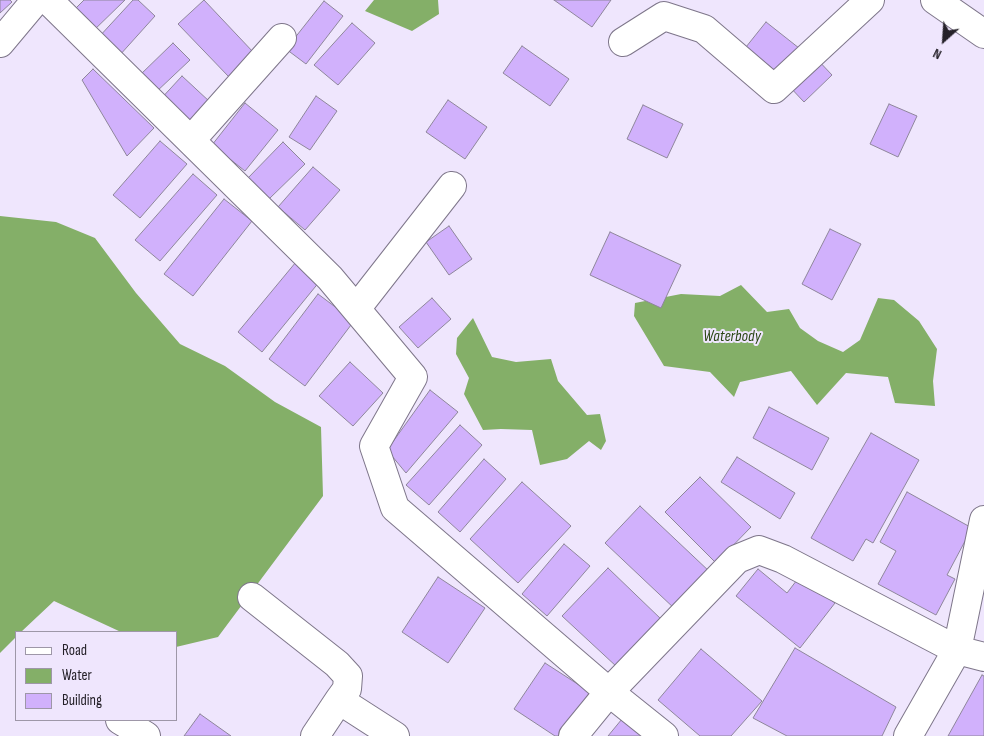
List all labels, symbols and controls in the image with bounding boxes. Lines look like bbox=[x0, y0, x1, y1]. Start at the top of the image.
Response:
north arrow bbox=[919, 15, 969, 65]
text: N bbox=[930, 45, 944, 63]
water label: Waterbody bbox=[703, 327, 761, 347]
legend bbox=[15, 631, 178, 721]
text: Road bbox=[62, 641, 87, 660]
text: Water bbox=[62, 666, 92, 685]
text: Building bbox=[62, 691, 102, 710]

